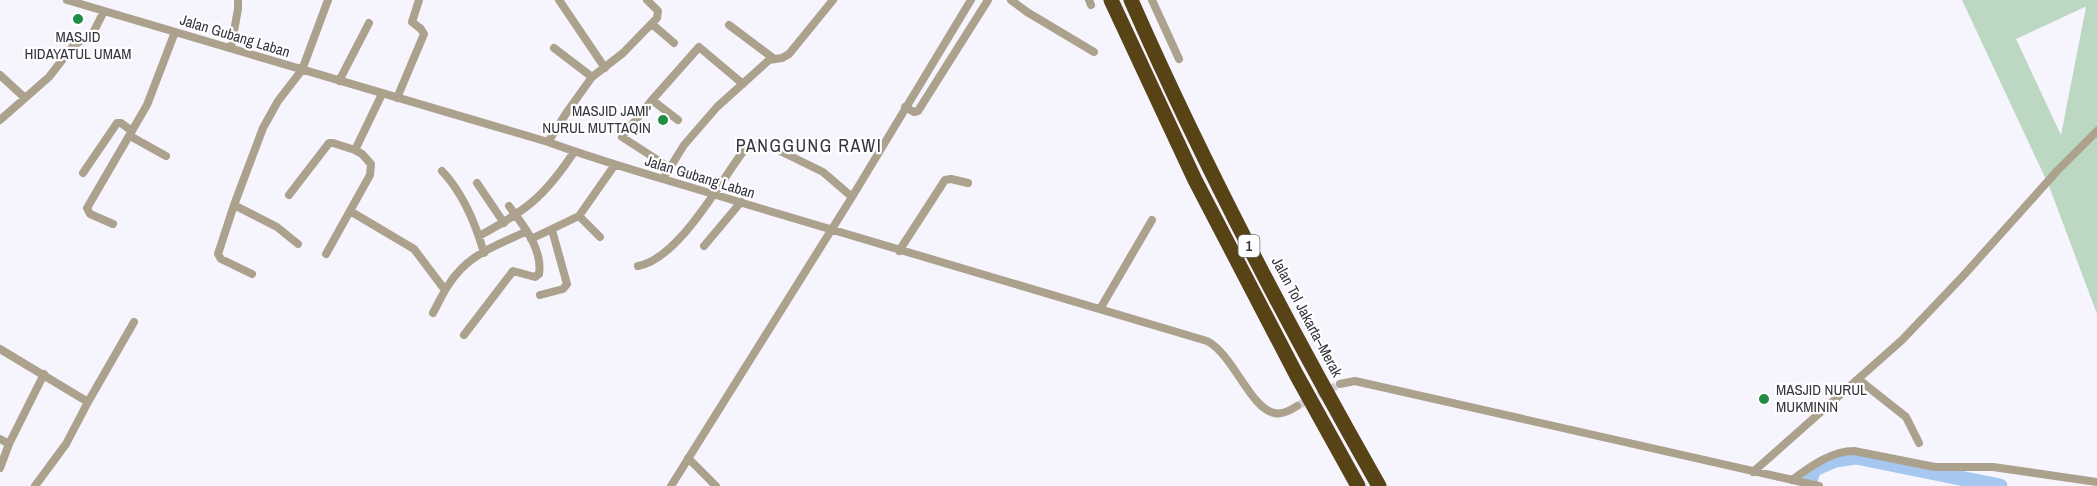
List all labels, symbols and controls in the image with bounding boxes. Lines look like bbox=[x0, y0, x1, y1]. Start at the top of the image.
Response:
street label: Jalan Gubang Laban bbox=[177, 9, 293, 62]
marker: MASJID HIDAYATUL UMAM bbox=[71, 12, 85, 26]
place label: MASJID HIDAYATUL UMAM bbox=[25, 26, 131, 64]
place label: MASJID JAMI' NURUL MUTTAQIN bbox=[542, 100, 651, 138]
marker: MASJID JAMI' NURUL MUTTAQIN bbox=[656, 113, 670, 127]
district label: PANGGUNG RAWI bbox=[736, 133, 882, 158]
street label: Jalan Gubang Laban bbox=[642, 150, 758, 203]
road number: 1 bbox=[1238, 235, 1260, 257]
street label: Jalan Tol Jakarta–Merak bbox=[1267, 253, 1348, 381]
place label: MASJID NURUL MUKMININ bbox=[1776, 379, 1867, 417]
marker: MASJID NURUL MUKMININ bbox=[1757, 392, 1771, 406]

